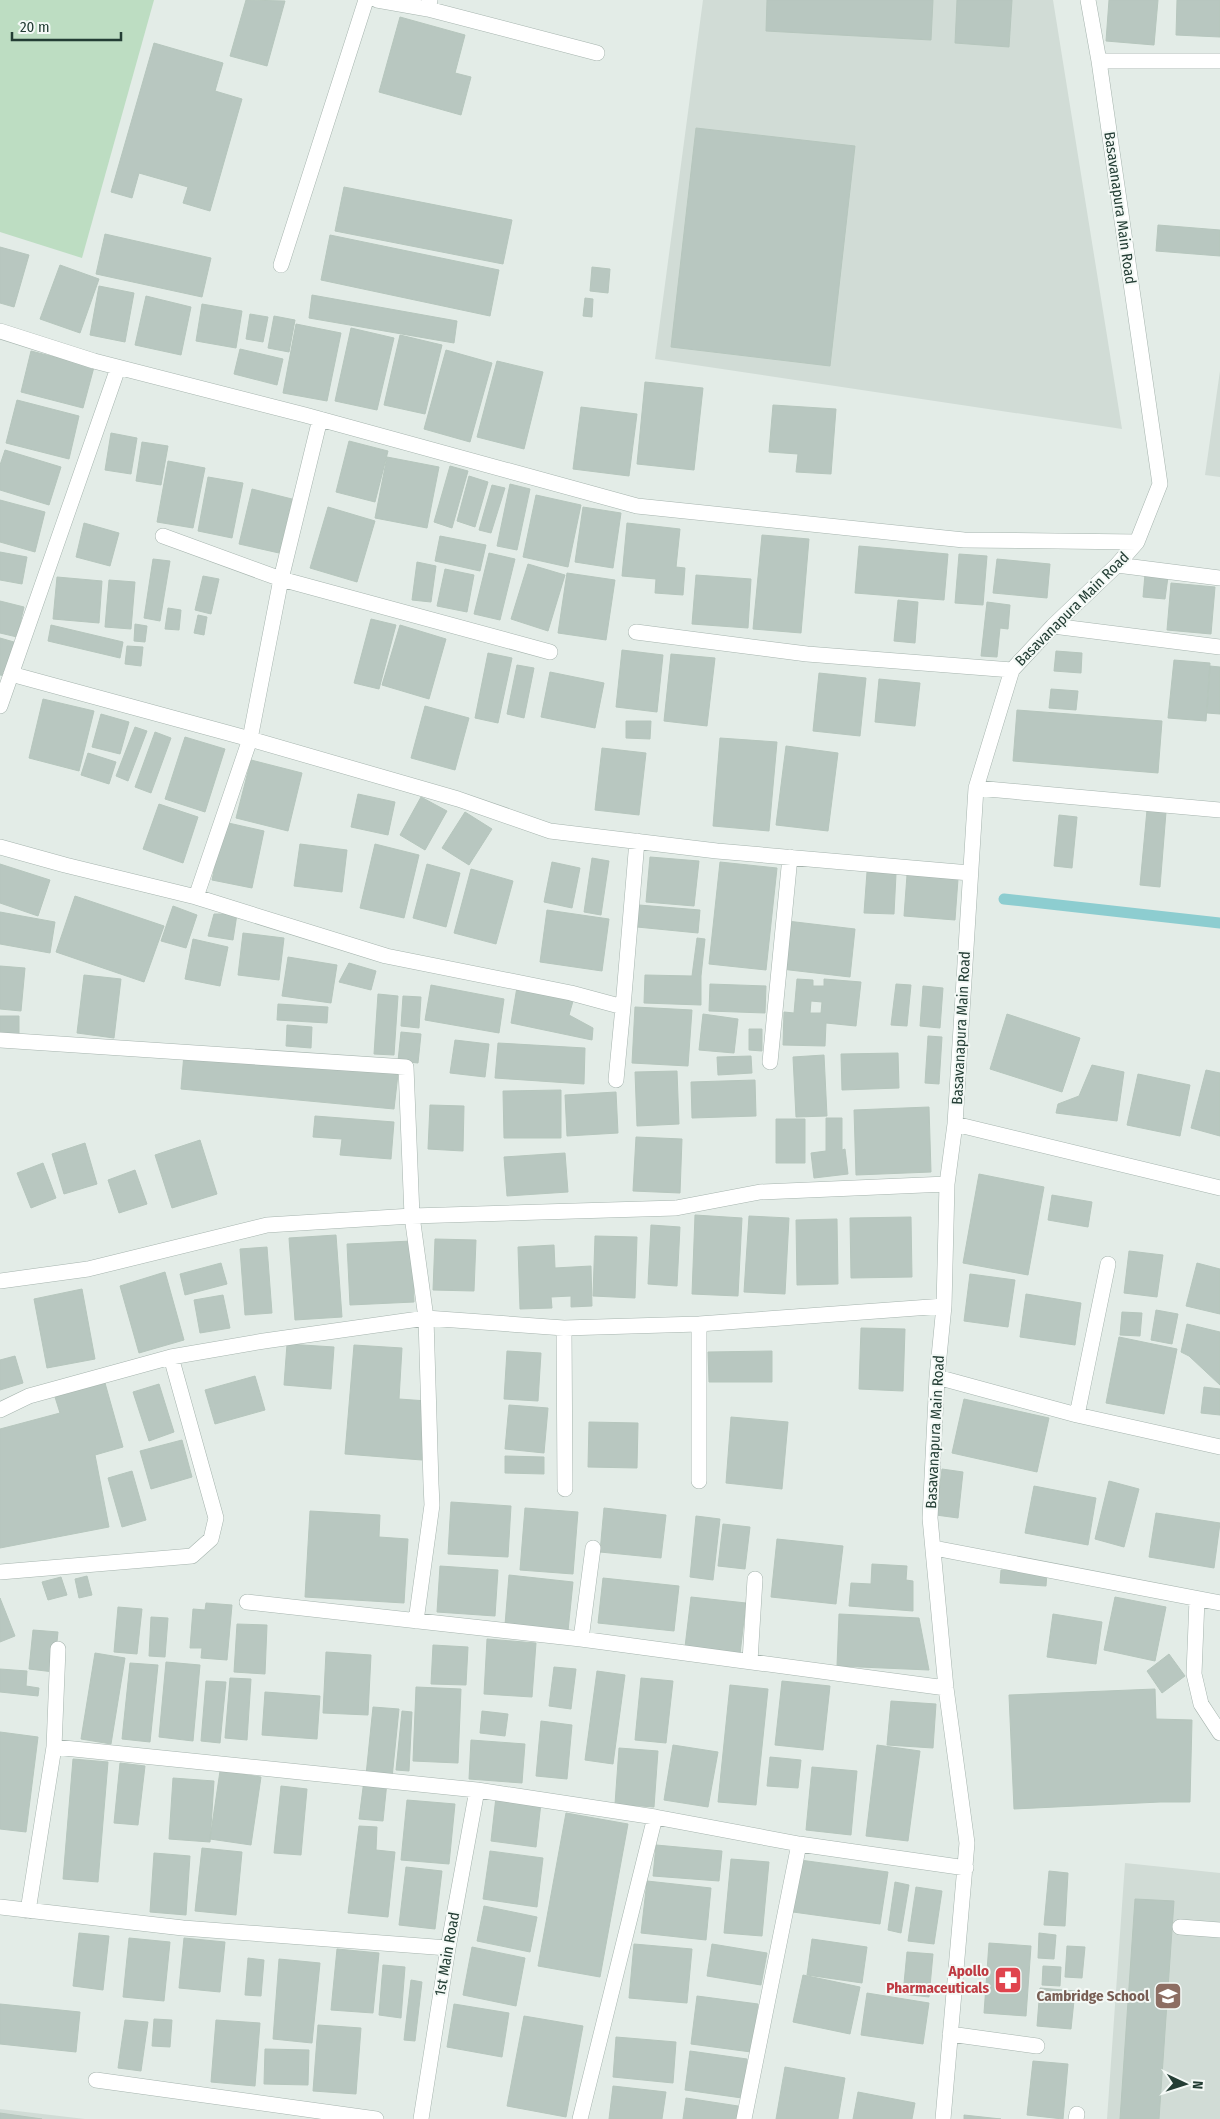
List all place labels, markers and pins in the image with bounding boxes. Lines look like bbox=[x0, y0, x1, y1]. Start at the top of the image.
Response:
place label: Apollo Pharmaceuticals bbox=[886, 1962, 989, 1997]
pharmacy icon: Apollo Pharmaceuticals bbox=[993, 1965, 1023, 1995]
school or university icon: Cambridge School bbox=[1153, 1981, 1183, 2011]
place label: Cambridge School bbox=[1037, 1987, 1150, 2005]

